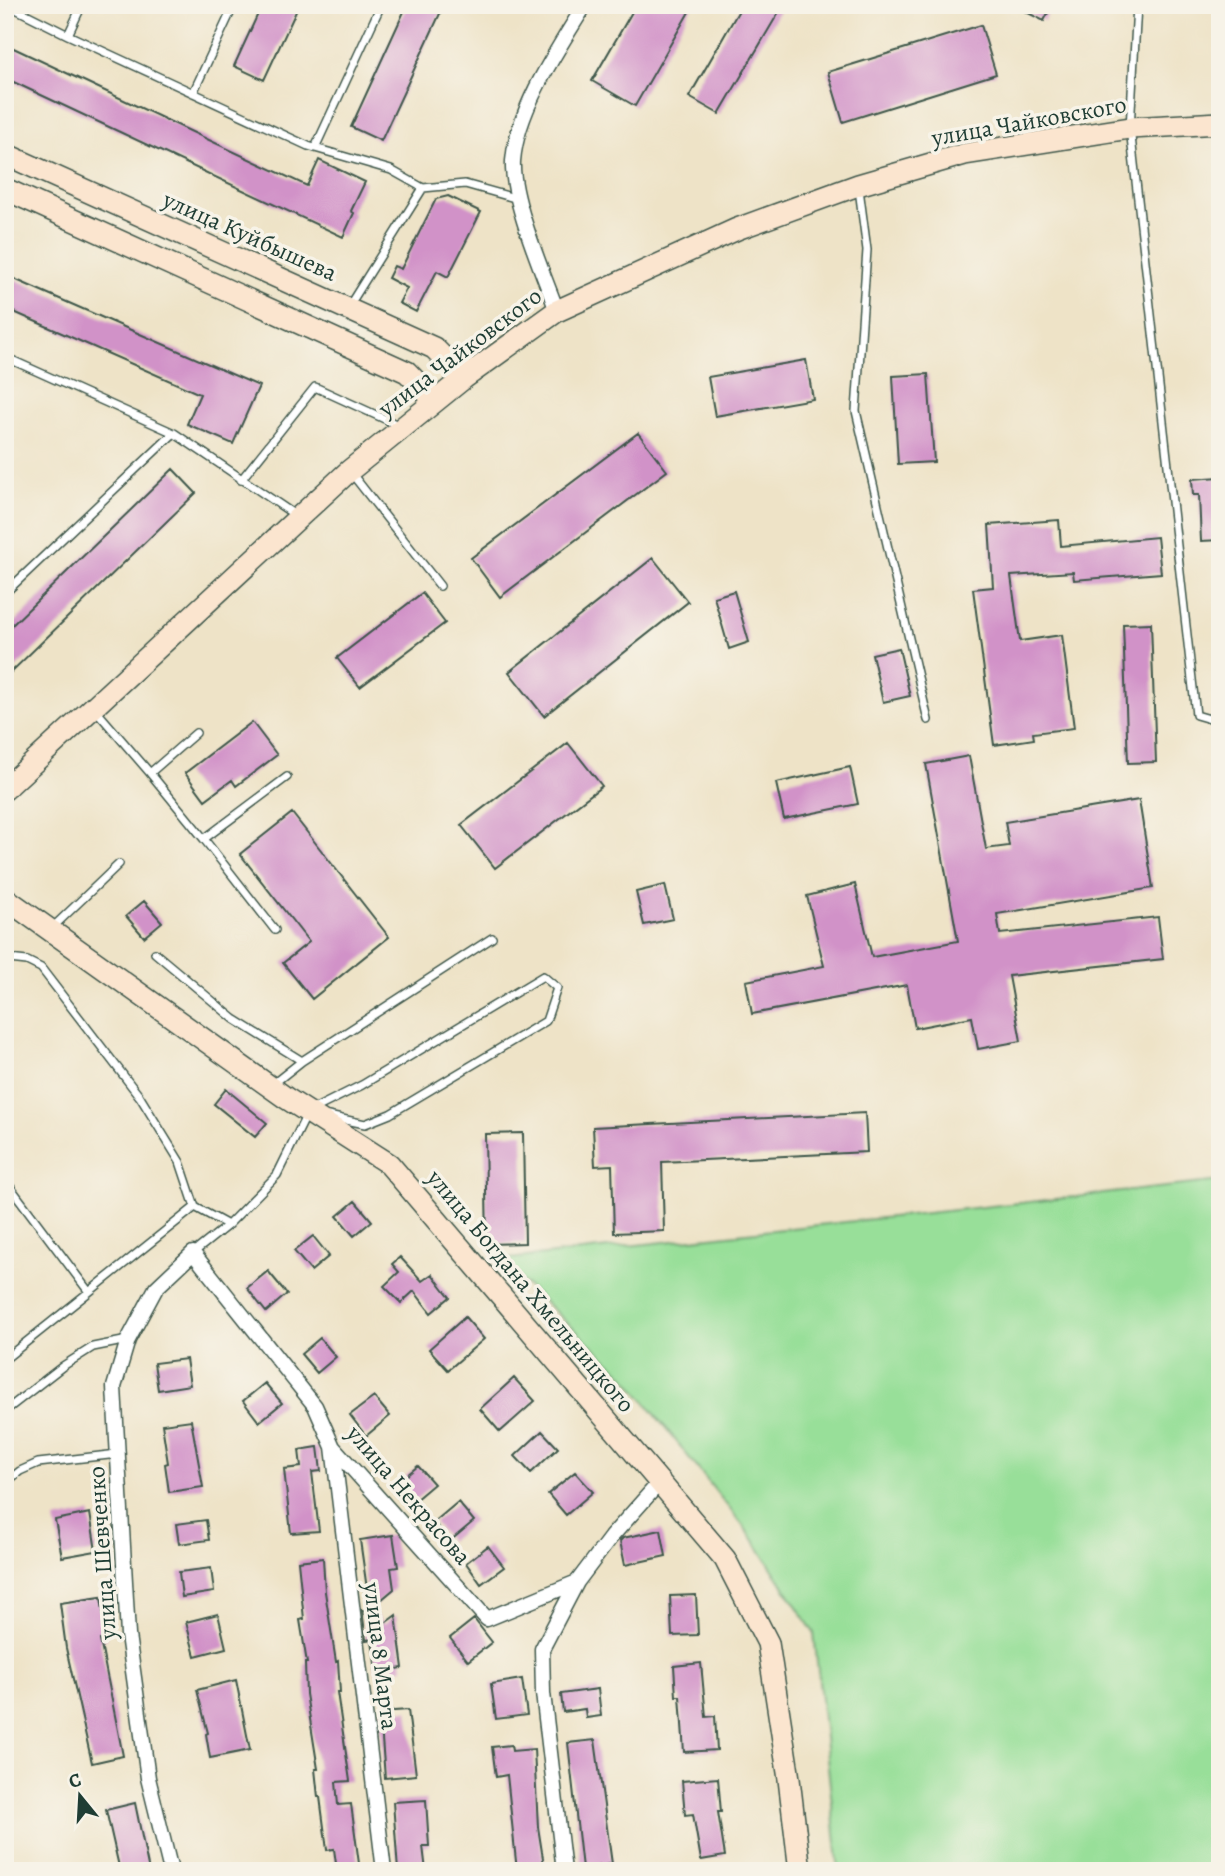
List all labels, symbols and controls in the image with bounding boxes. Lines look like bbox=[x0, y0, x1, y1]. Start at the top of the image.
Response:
street label: улица Чайковского bbox=[928, 88, 1129, 154]
street label: улица Куйбышева bbox=[157, 183, 342, 289]
street label: улица Чайковского bbox=[371, 280, 548, 425]
street label: улица Богдана Хмельницкого bbox=[419, 1162, 642, 1419]
street label: улица Некрасова bbox=[339, 1418, 479, 1572]
street label: улица Шевченко bbox=[80, 1465, 124, 1642]
street label: улица 8 Марта bbox=[356, 1580, 406, 1731]
north arrow bbox=[46, 1760, 116, 1830]
text: С bbox=[65, 1767, 85, 1795]

